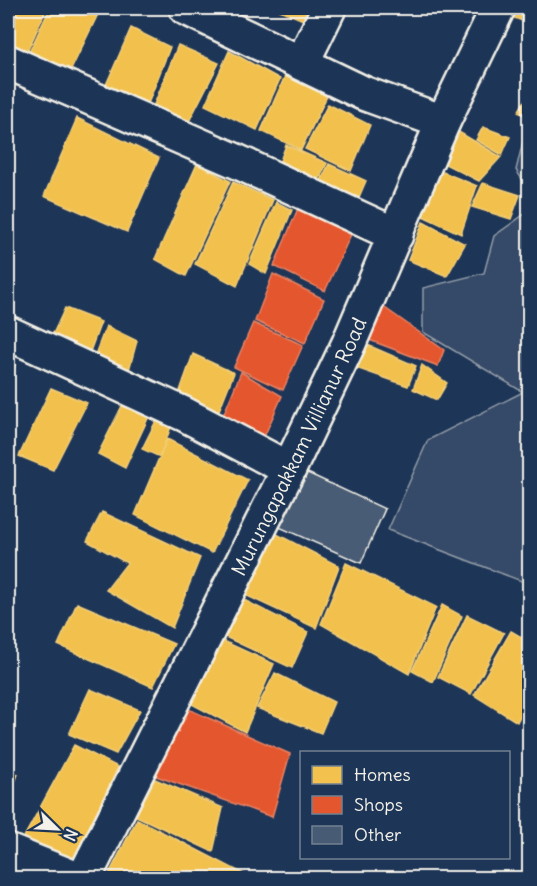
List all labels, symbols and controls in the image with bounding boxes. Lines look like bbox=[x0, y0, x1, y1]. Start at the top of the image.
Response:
street label: Murungapakkam Villianur Road bbox=[225, 313, 371, 579]
legend bbox=[300, 751, 510, 859]
text: Homes bbox=[354, 763, 411, 786]
text: Shops bbox=[354, 793, 403, 816]
north arrow bbox=[27, 799, 87, 859]
text: Other bbox=[354, 823, 402, 846]
text: N bbox=[59, 826, 82, 844]

